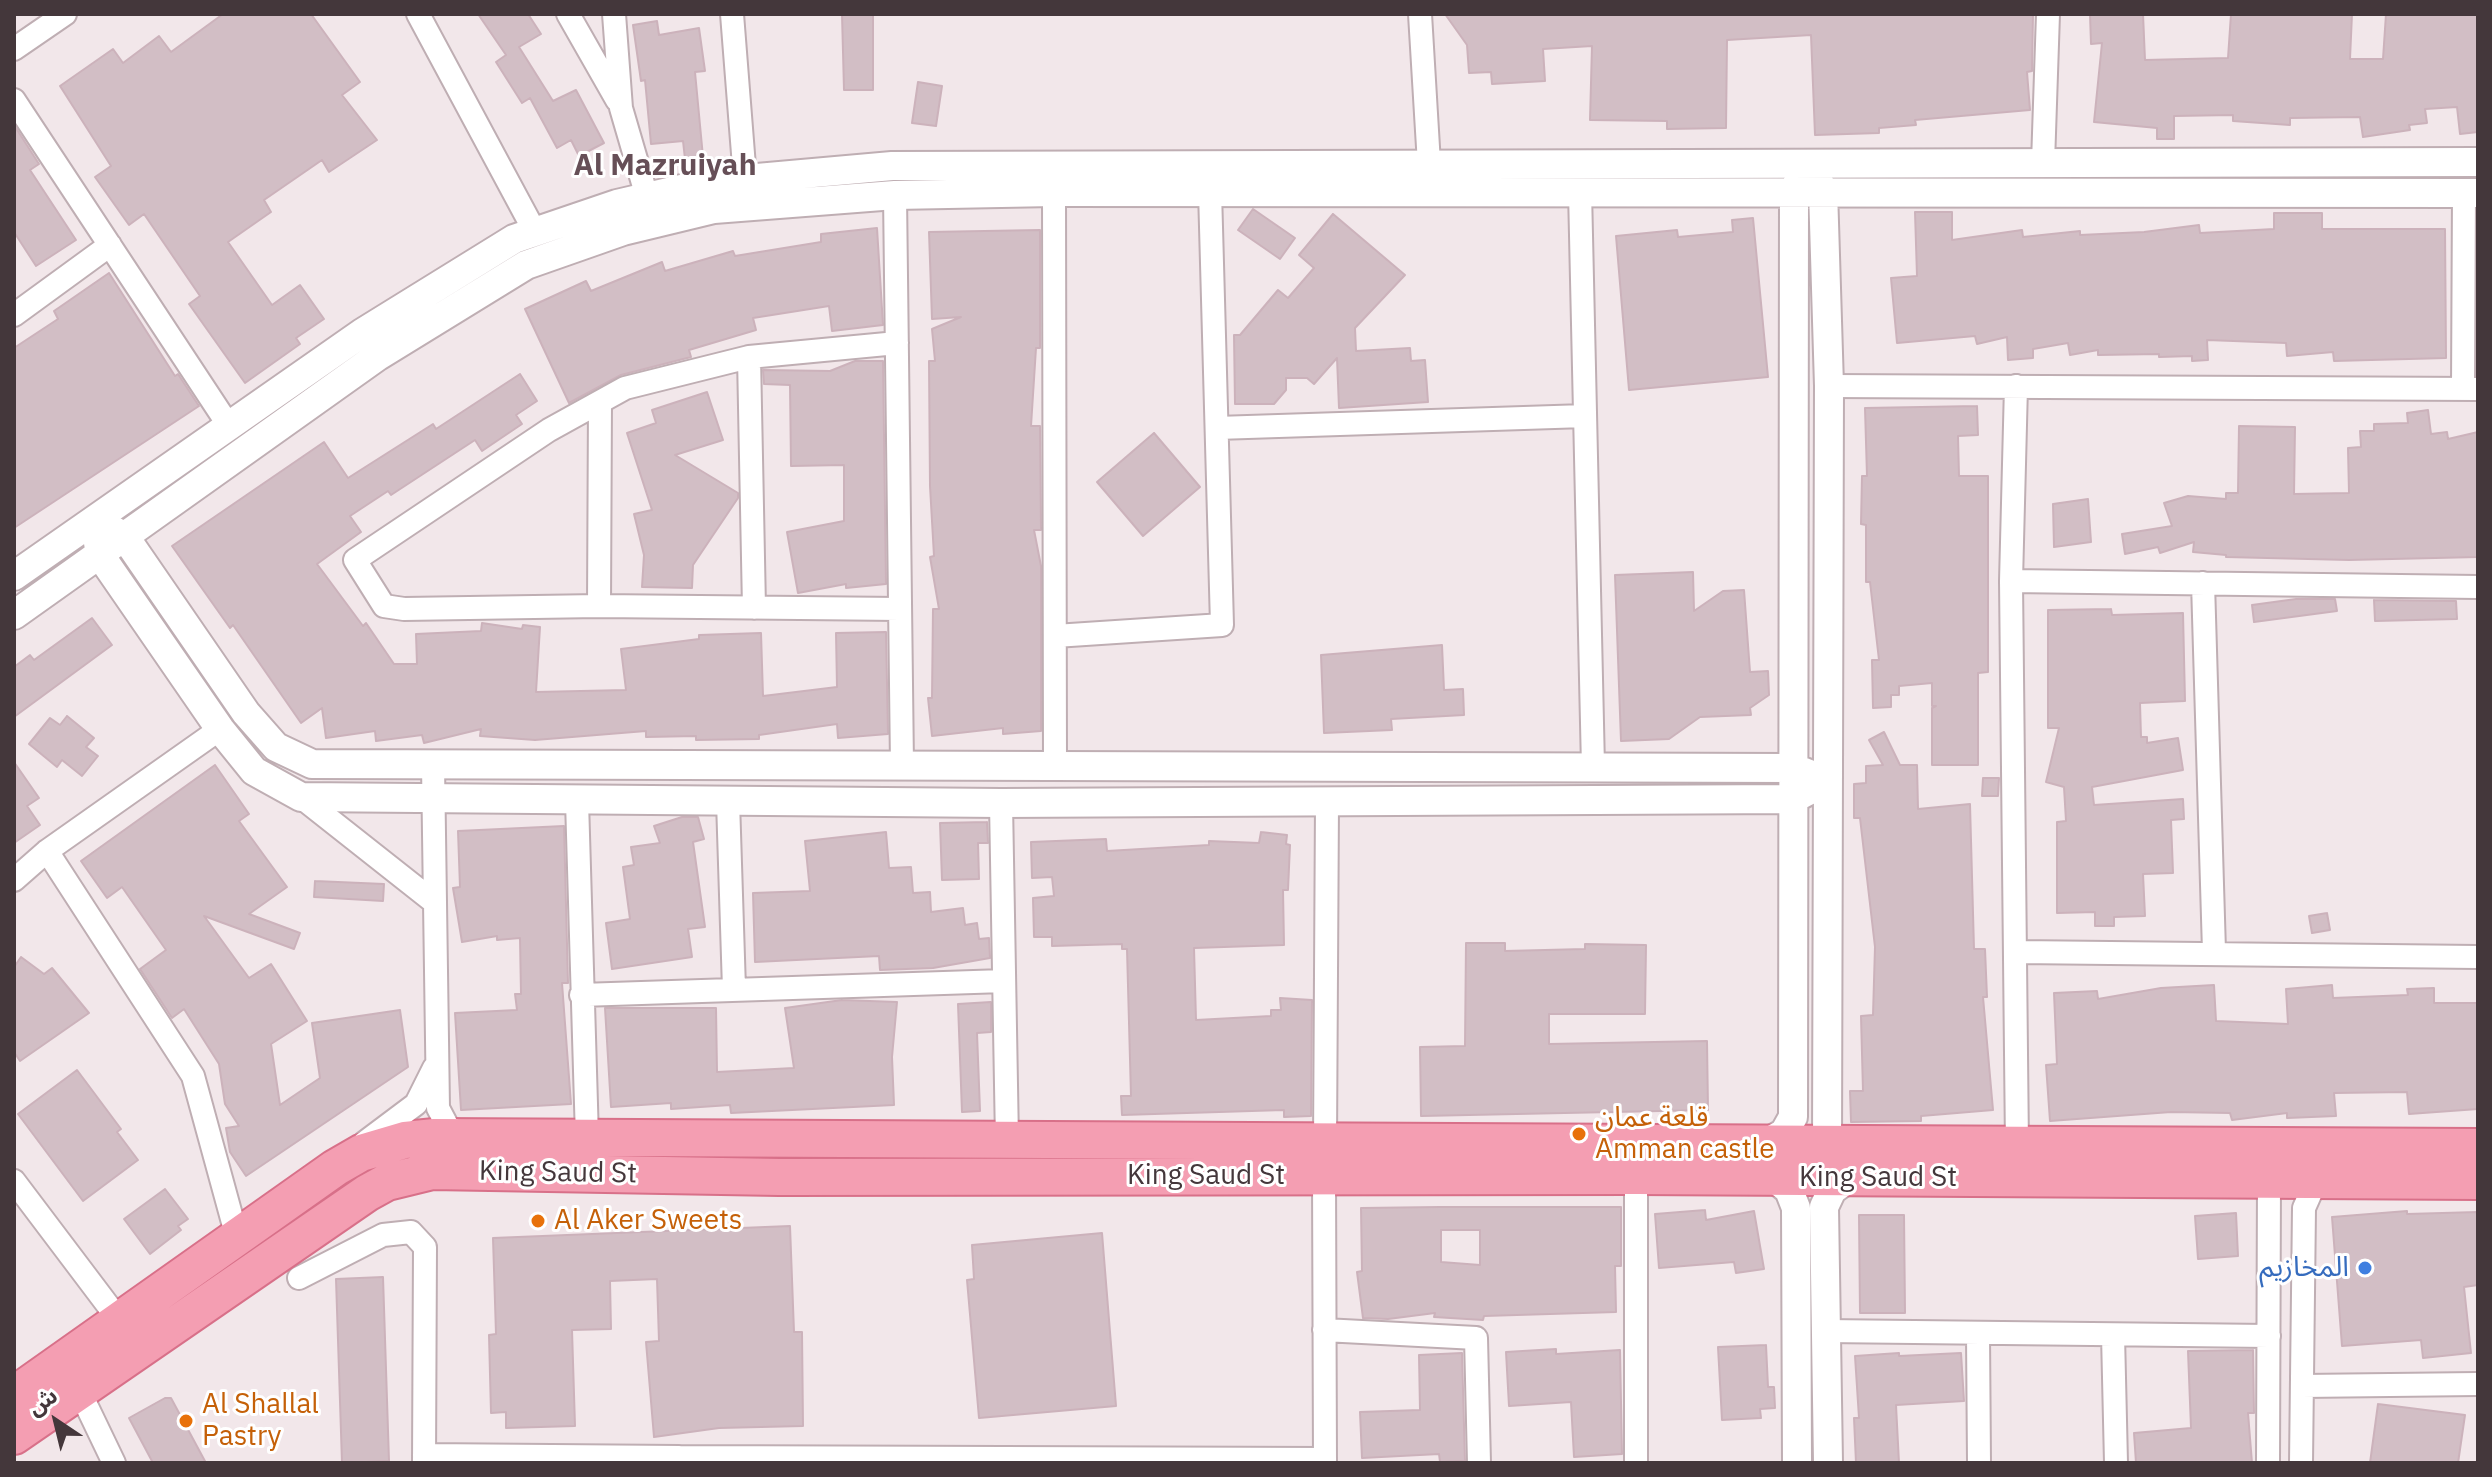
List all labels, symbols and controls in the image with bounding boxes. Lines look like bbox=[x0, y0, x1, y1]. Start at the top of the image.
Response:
district label: Al Mazruiyah bbox=[573, 148, 757, 184]
place label: قلعة عمان Amman castle bbox=[1595, 1101, 1775, 1167]
marker: قلعة عمان Amman castle bbox=[1570, 1125, 1588, 1143]
street label: King Saud St bbox=[479, 1155, 637, 1191]
street label: King Saud St bbox=[1127, 1159, 1285, 1193]
street label: King Saud St bbox=[1799, 1161, 1957, 1195]
place label: Al Aker Sweets bbox=[554, 1204, 742, 1238]
marker: Al Aker Sweets bbox=[529, 1212, 547, 1230]
place label: المخازيم bbox=[2259, 1251, 2349, 1285]
marker: المخازيم bbox=[2356, 1259, 2374, 1277]
text: ش bbox=[21, 1380, 63, 1421]
north arrow bbox=[16, 1381, 96, 1461]
place label: Al Shallal Pastry bbox=[202, 1388, 319, 1454]
marker: Al Shallal Pastry bbox=[177, 1412, 195, 1430]

